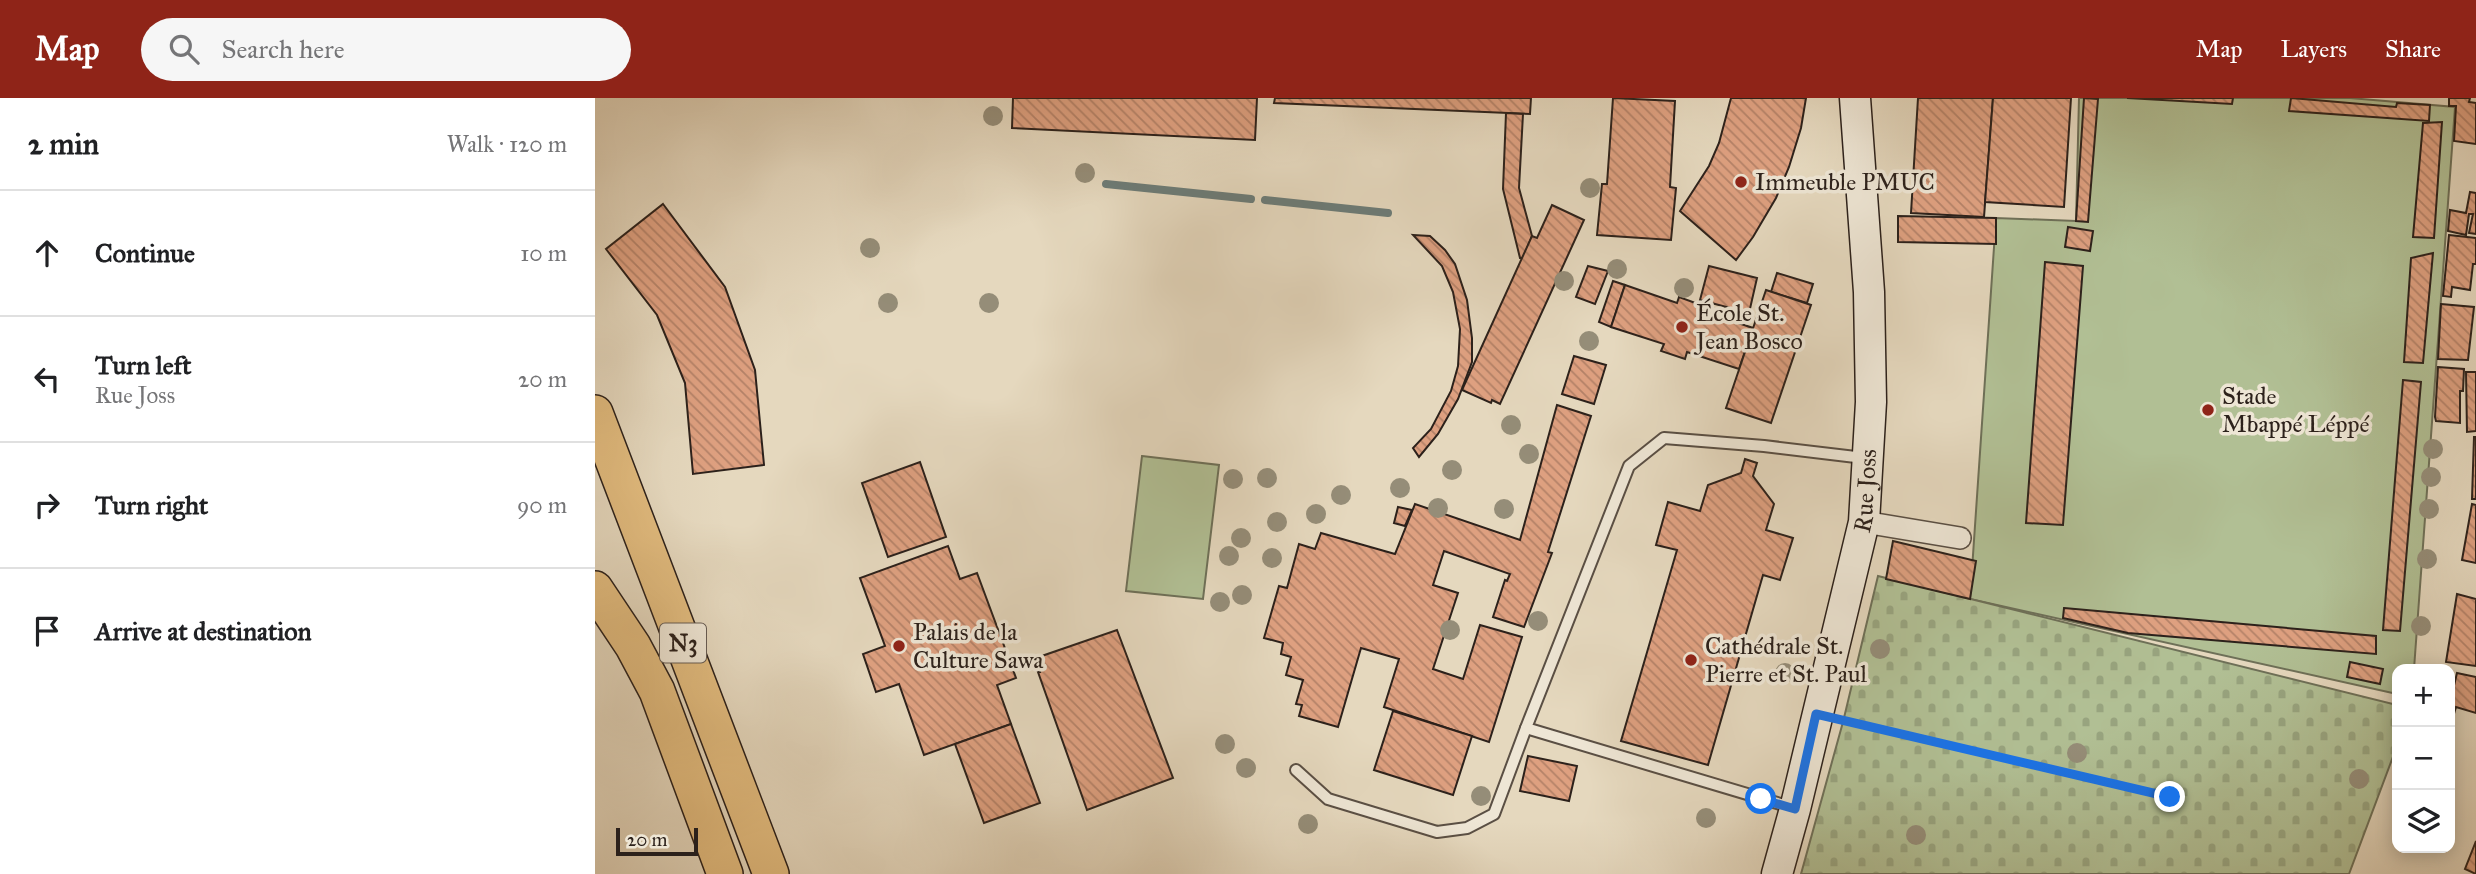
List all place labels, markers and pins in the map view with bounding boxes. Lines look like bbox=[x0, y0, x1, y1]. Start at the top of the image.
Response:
place label: Immeuble PMUC bbox=[1755, 167, 1935, 197]
marker: Immeuble PMUC bbox=[1733, 174, 1749, 190]
place label: École St. Jean Bosco bbox=[1693, 298, 1803, 356]
marker: École St. Jean Bosco bbox=[1674, 319, 1690, 335]
place label: Stade Mbappé Léppé bbox=[2222, 381, 2369, 439]
marker: Stade Mbappé Léppé bbox=[2200, 402, 2216, 418]
place label: Palais de la Culture Sawa bbox=[913, 617, 1044, 675]
place label: Cathédrale St. Pierre et St. Paul bbox=[1705, 631, 1868, 689]
marker: Palais de la Culture Sawa bbox=[891, 638, 907, 654]
marker: Cathédrale St. Pierre et St. Paul bbox=[1683, 652, 1699, 668]

